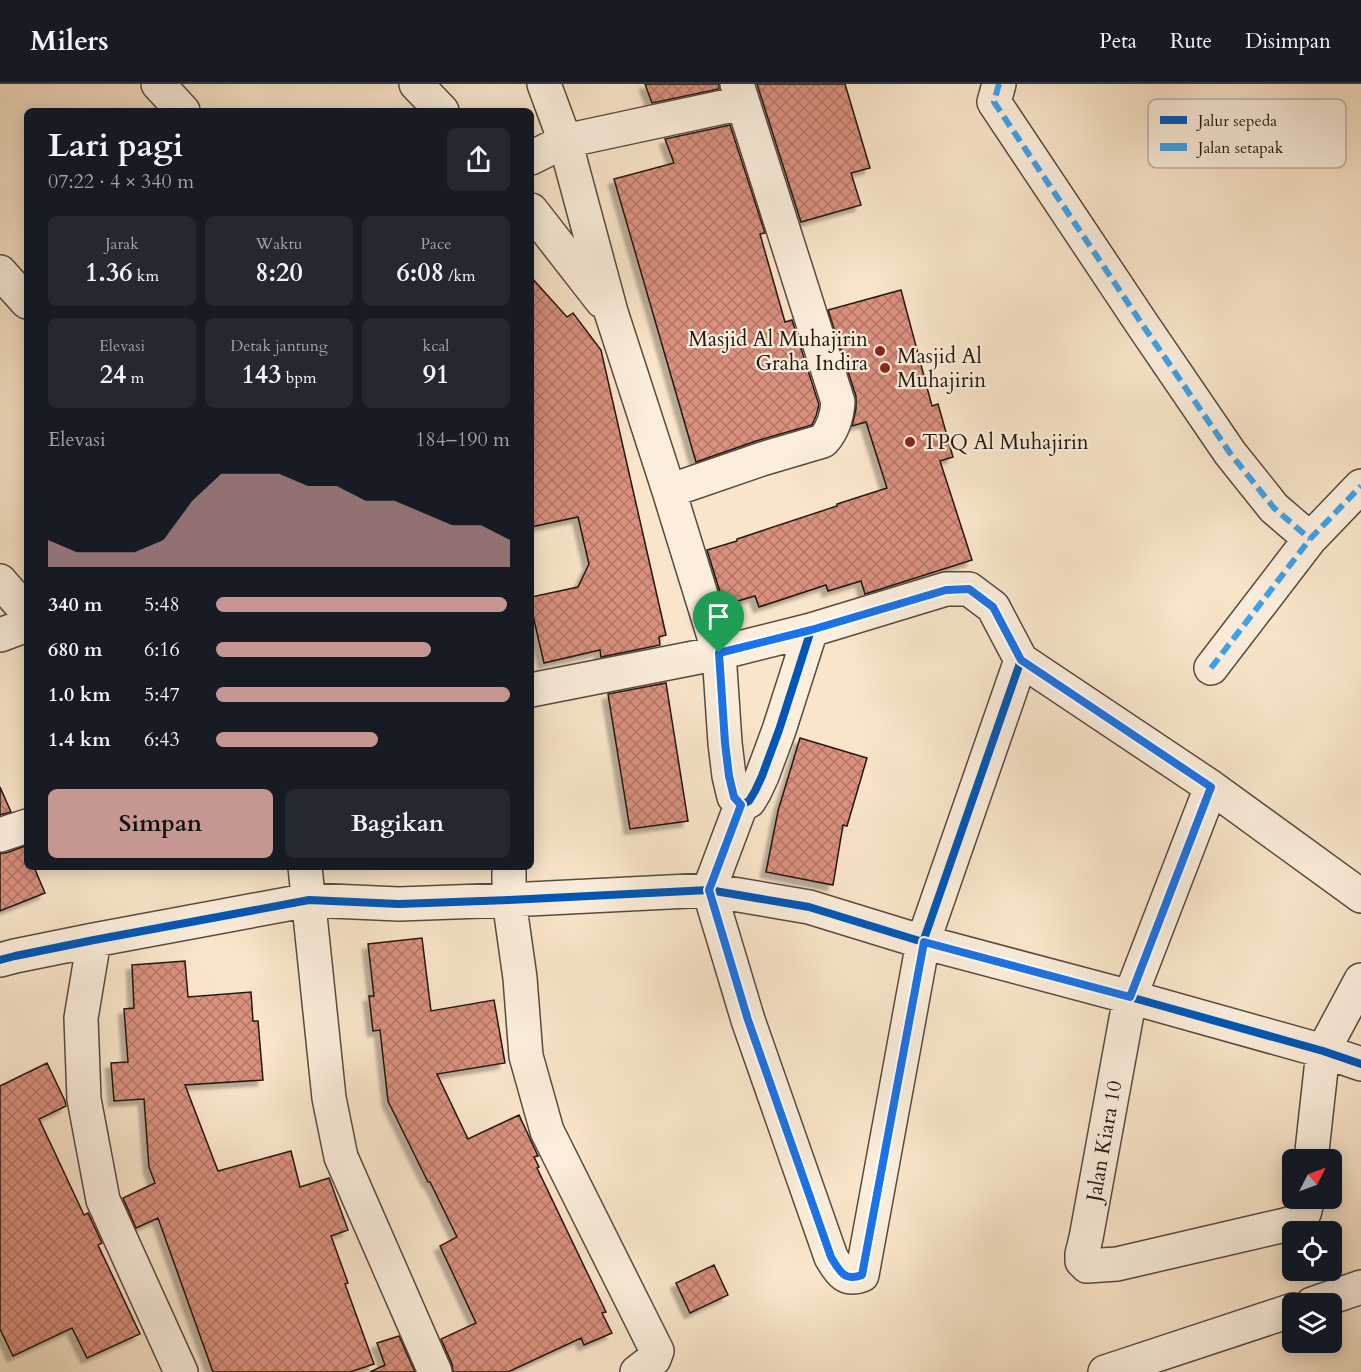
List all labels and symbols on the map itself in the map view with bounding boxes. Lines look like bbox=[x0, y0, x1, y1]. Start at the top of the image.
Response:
legend bbox=[1148, 99, 1346, 168]
text: Jalur sepeda bbox=[1196, 110, 1277, 132]
text: Jalan setapak bbox=[1196, 137, 1284, 159]
place label: Masjid Al Muhajirin Graha Indira bbox=[688, 325, 868, 378]
place label: Masjid Al Muhajirin bbox=[897, 342, 986, 395]
marker: Masjid Al Muhajirin Graha Indira bbox=[873, 344, 887, 358]
marker: Masjid Al Muhajirin bbox=[878, 361, 892, 375]
place label: TPQ Al Muhajirin bbox=[922, 428, 1089, 457]
marker: TPQ Al Muhajirin bbox=[903, 435, 917, 449]
pin bbox=[693, 591, 744, 653]
street label: Jalan Kiara 10 bbox=[1079, 1078, 1129, 1207]
north arrow bbox=[1282, 1149, 1342, 1209]

